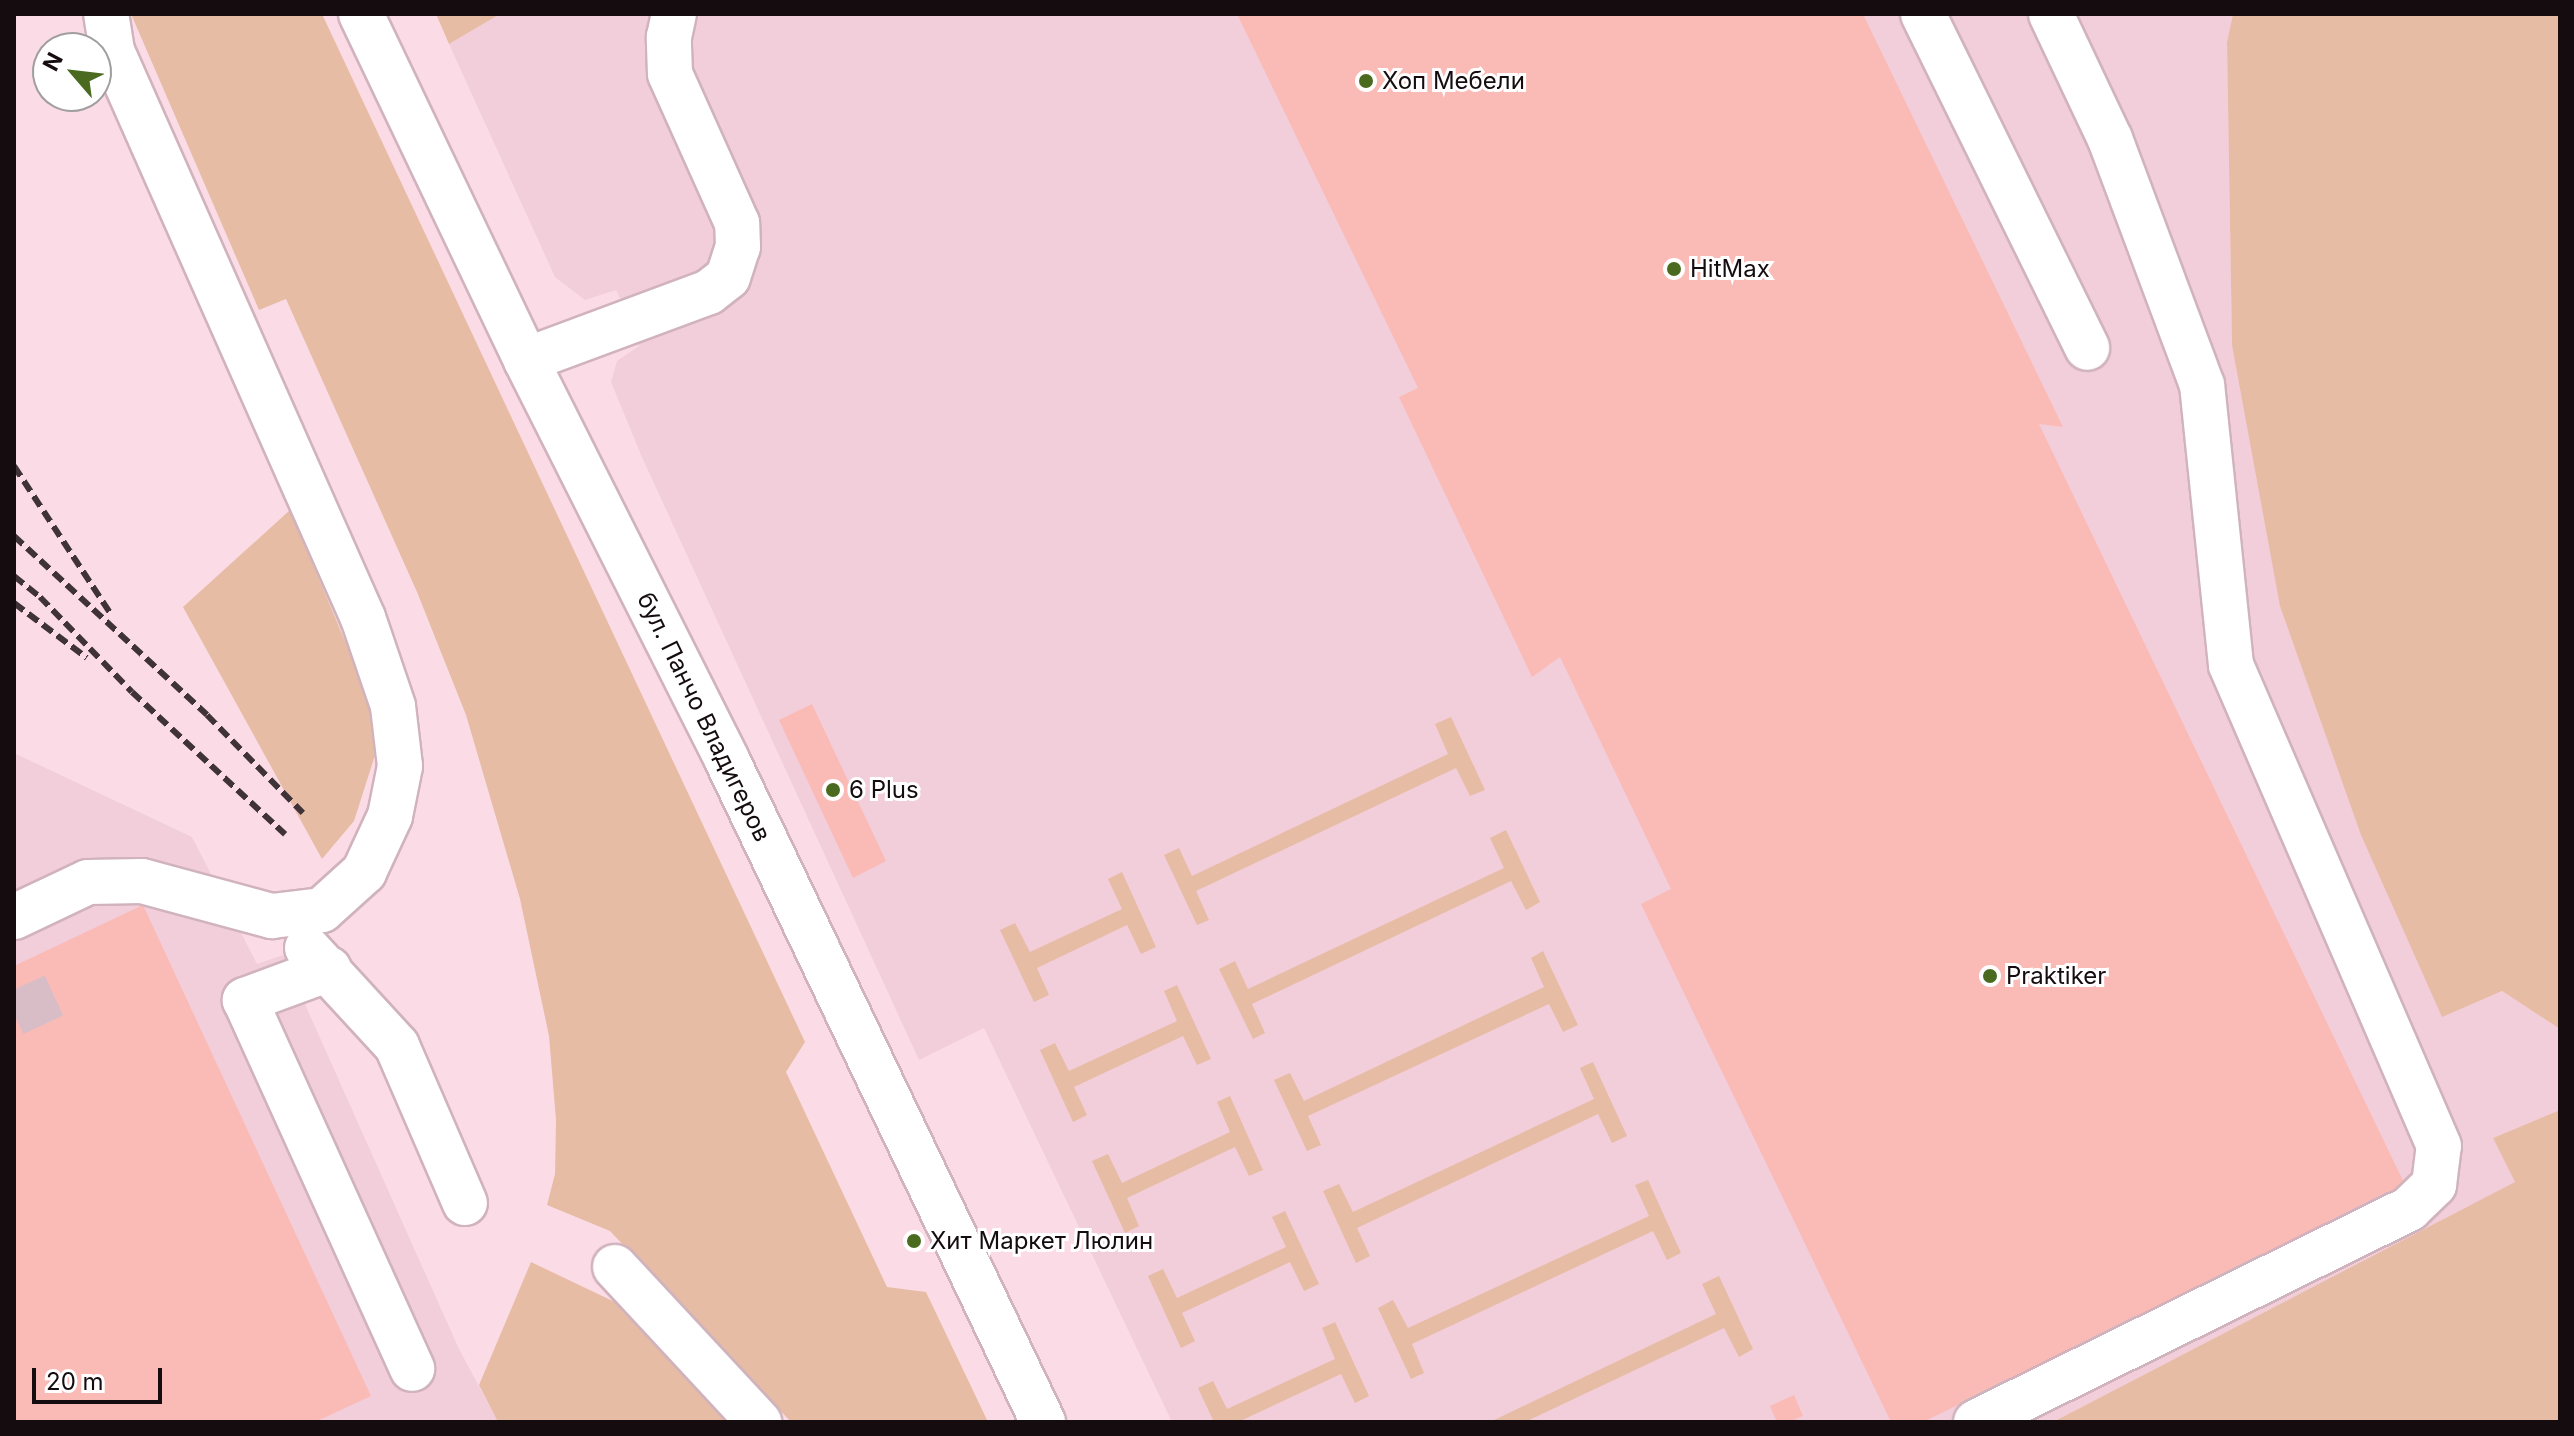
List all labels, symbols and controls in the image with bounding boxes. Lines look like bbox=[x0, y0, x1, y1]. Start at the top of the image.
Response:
north arrow bbox=[32, 32, 112, 112]
text: N bbox=[37, 48, 68, 75]
place label: Хоп Мебели bbox=[1382, 67, 1525, 95]
marker: Хоп Мебели bbox=[1357, 72, 1375, 90]
place label: HitMax bbox=[1690, 255, 1770, 283]
marker: HitMax bbox=[1665, 260, 1683, 278]
street label: бул. Панчо Владигеров bbox=[631, 588, 777, 846]
place label: 6 Plus bbox=[849, 776, 919, 804]
marker: 6 Plus bbox=[824, 781, 842, 799]
place label: Praktiker bbox=[2006, 962, 2106, 990]
marker: Praktiker bbox=[1981, 967, 1999, 985]
place label: Хит Маркет Люлин bbox=[930, 1227, 1153, 1255]
marker: Хит Маркет Люлин bbox=[905, 1232, 923, 1250]
scale bar bbox=[36, 1352, 166, 1402]
text: 20 m bbox=[46, 1367, 104, 1396]

